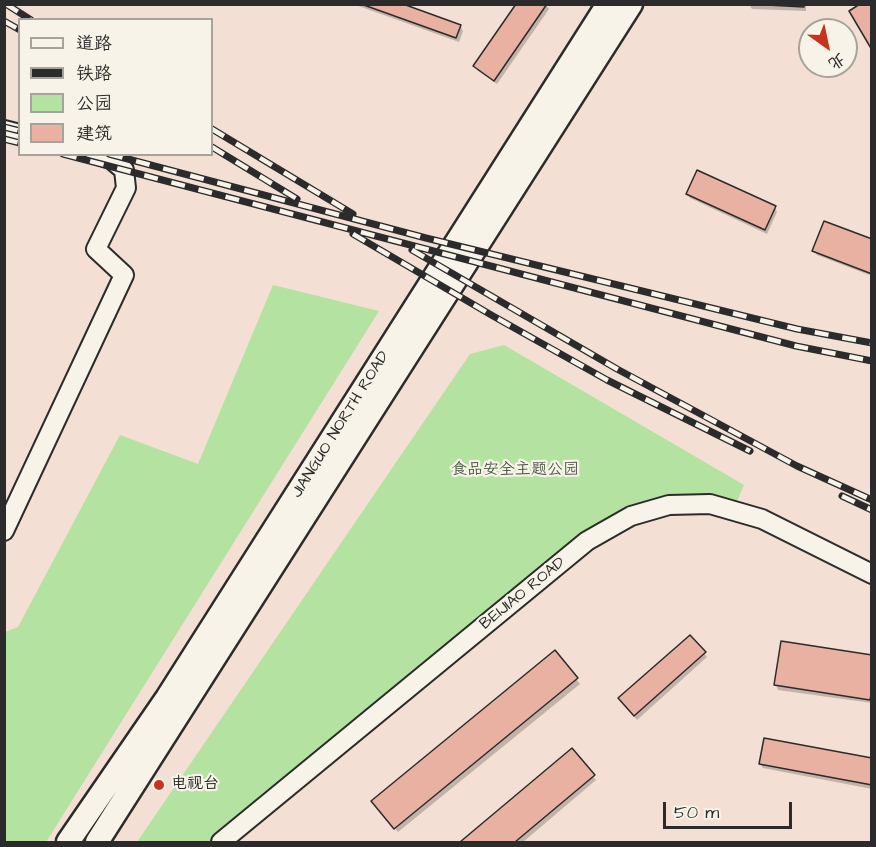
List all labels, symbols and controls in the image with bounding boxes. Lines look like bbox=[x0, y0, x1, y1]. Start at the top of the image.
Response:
legend bbox=[18, 18, 213, 156]
north arrow bbox=[798, 18, 858, 78]
text: 道路 bbox=[76, 31, 112, 56]
text: 北 bbox=[824, 48, 849, 75]
text: 铁路 bbox=[76, 61, 112, 86]
text: 公园 bbox=[76, 91, 112, 116]
text: 建筑 bbox=[76, 121, 112, 146]
street label: JIANGUO NORTH ROAD bbox=[288, 348, 394, 502]
park label: 食品安全主题公园 bbox=[451, 461, 579, 481]
street label: BEIJIAO ROAD bbox=[476, 554, 570, 634]
place label: 电视台 bbox=[171, 775, 219, 795]
marker: 电视台 bbox=[152, 778, 166, 792]
scale bar bbox=[666, 790, 795, 828]
text: 50 m bbox=[674, 800, 719, 825]

